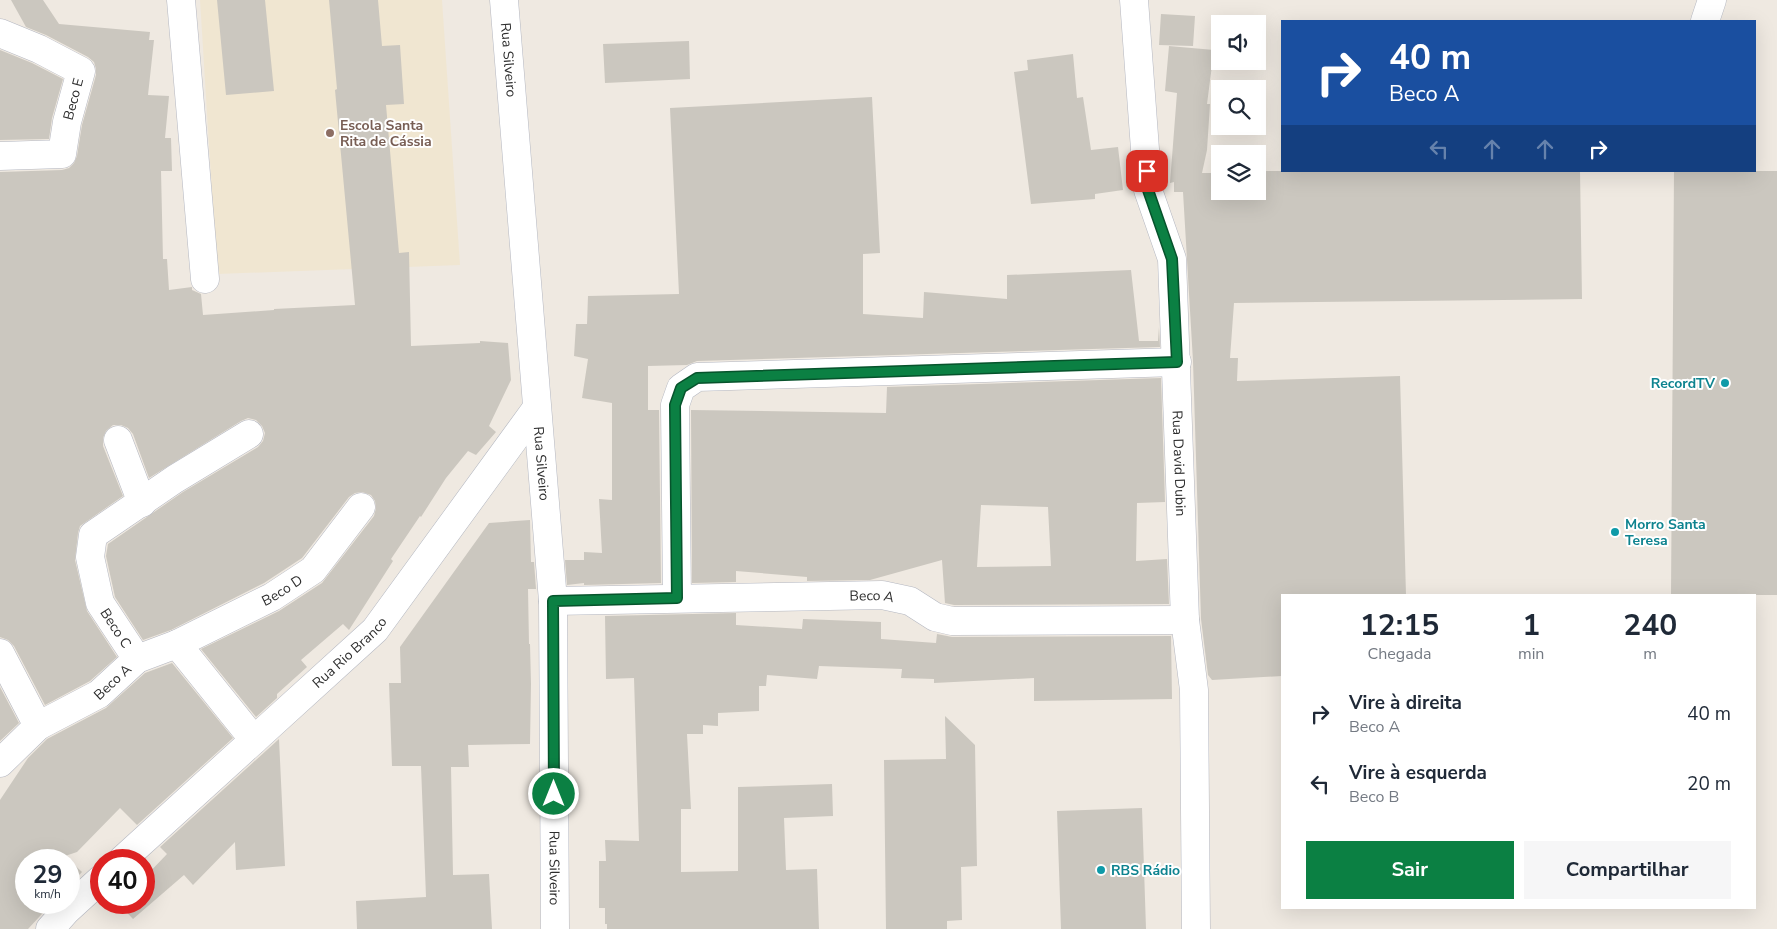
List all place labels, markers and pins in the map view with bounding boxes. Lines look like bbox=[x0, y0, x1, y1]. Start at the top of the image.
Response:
place label: Escola Santa Rita de Cássia bbox=[340, 116, 432, 151]
marker: Escola Santa Rita de Cássia bbox=[324, 127, 336, 139]
pin bbox=[1126, 150, 1168, 192]
place label: RecordTV bbox=[1651, 374, 1716, 393]
marker: RecordTV bbox=[1719, 377, 1731, 389]
place label: Morro Santa Teresa bbox=[1625, 515, 1706, 550]
marker: Morro Santa Teresa bbox=[1609, 526, 1621, 538]
place label: RBS Rádio bbox=[1111, 861, 1180, 880]
marker: RBS Rádio bbox=[1095, 864, 1107, 876]

